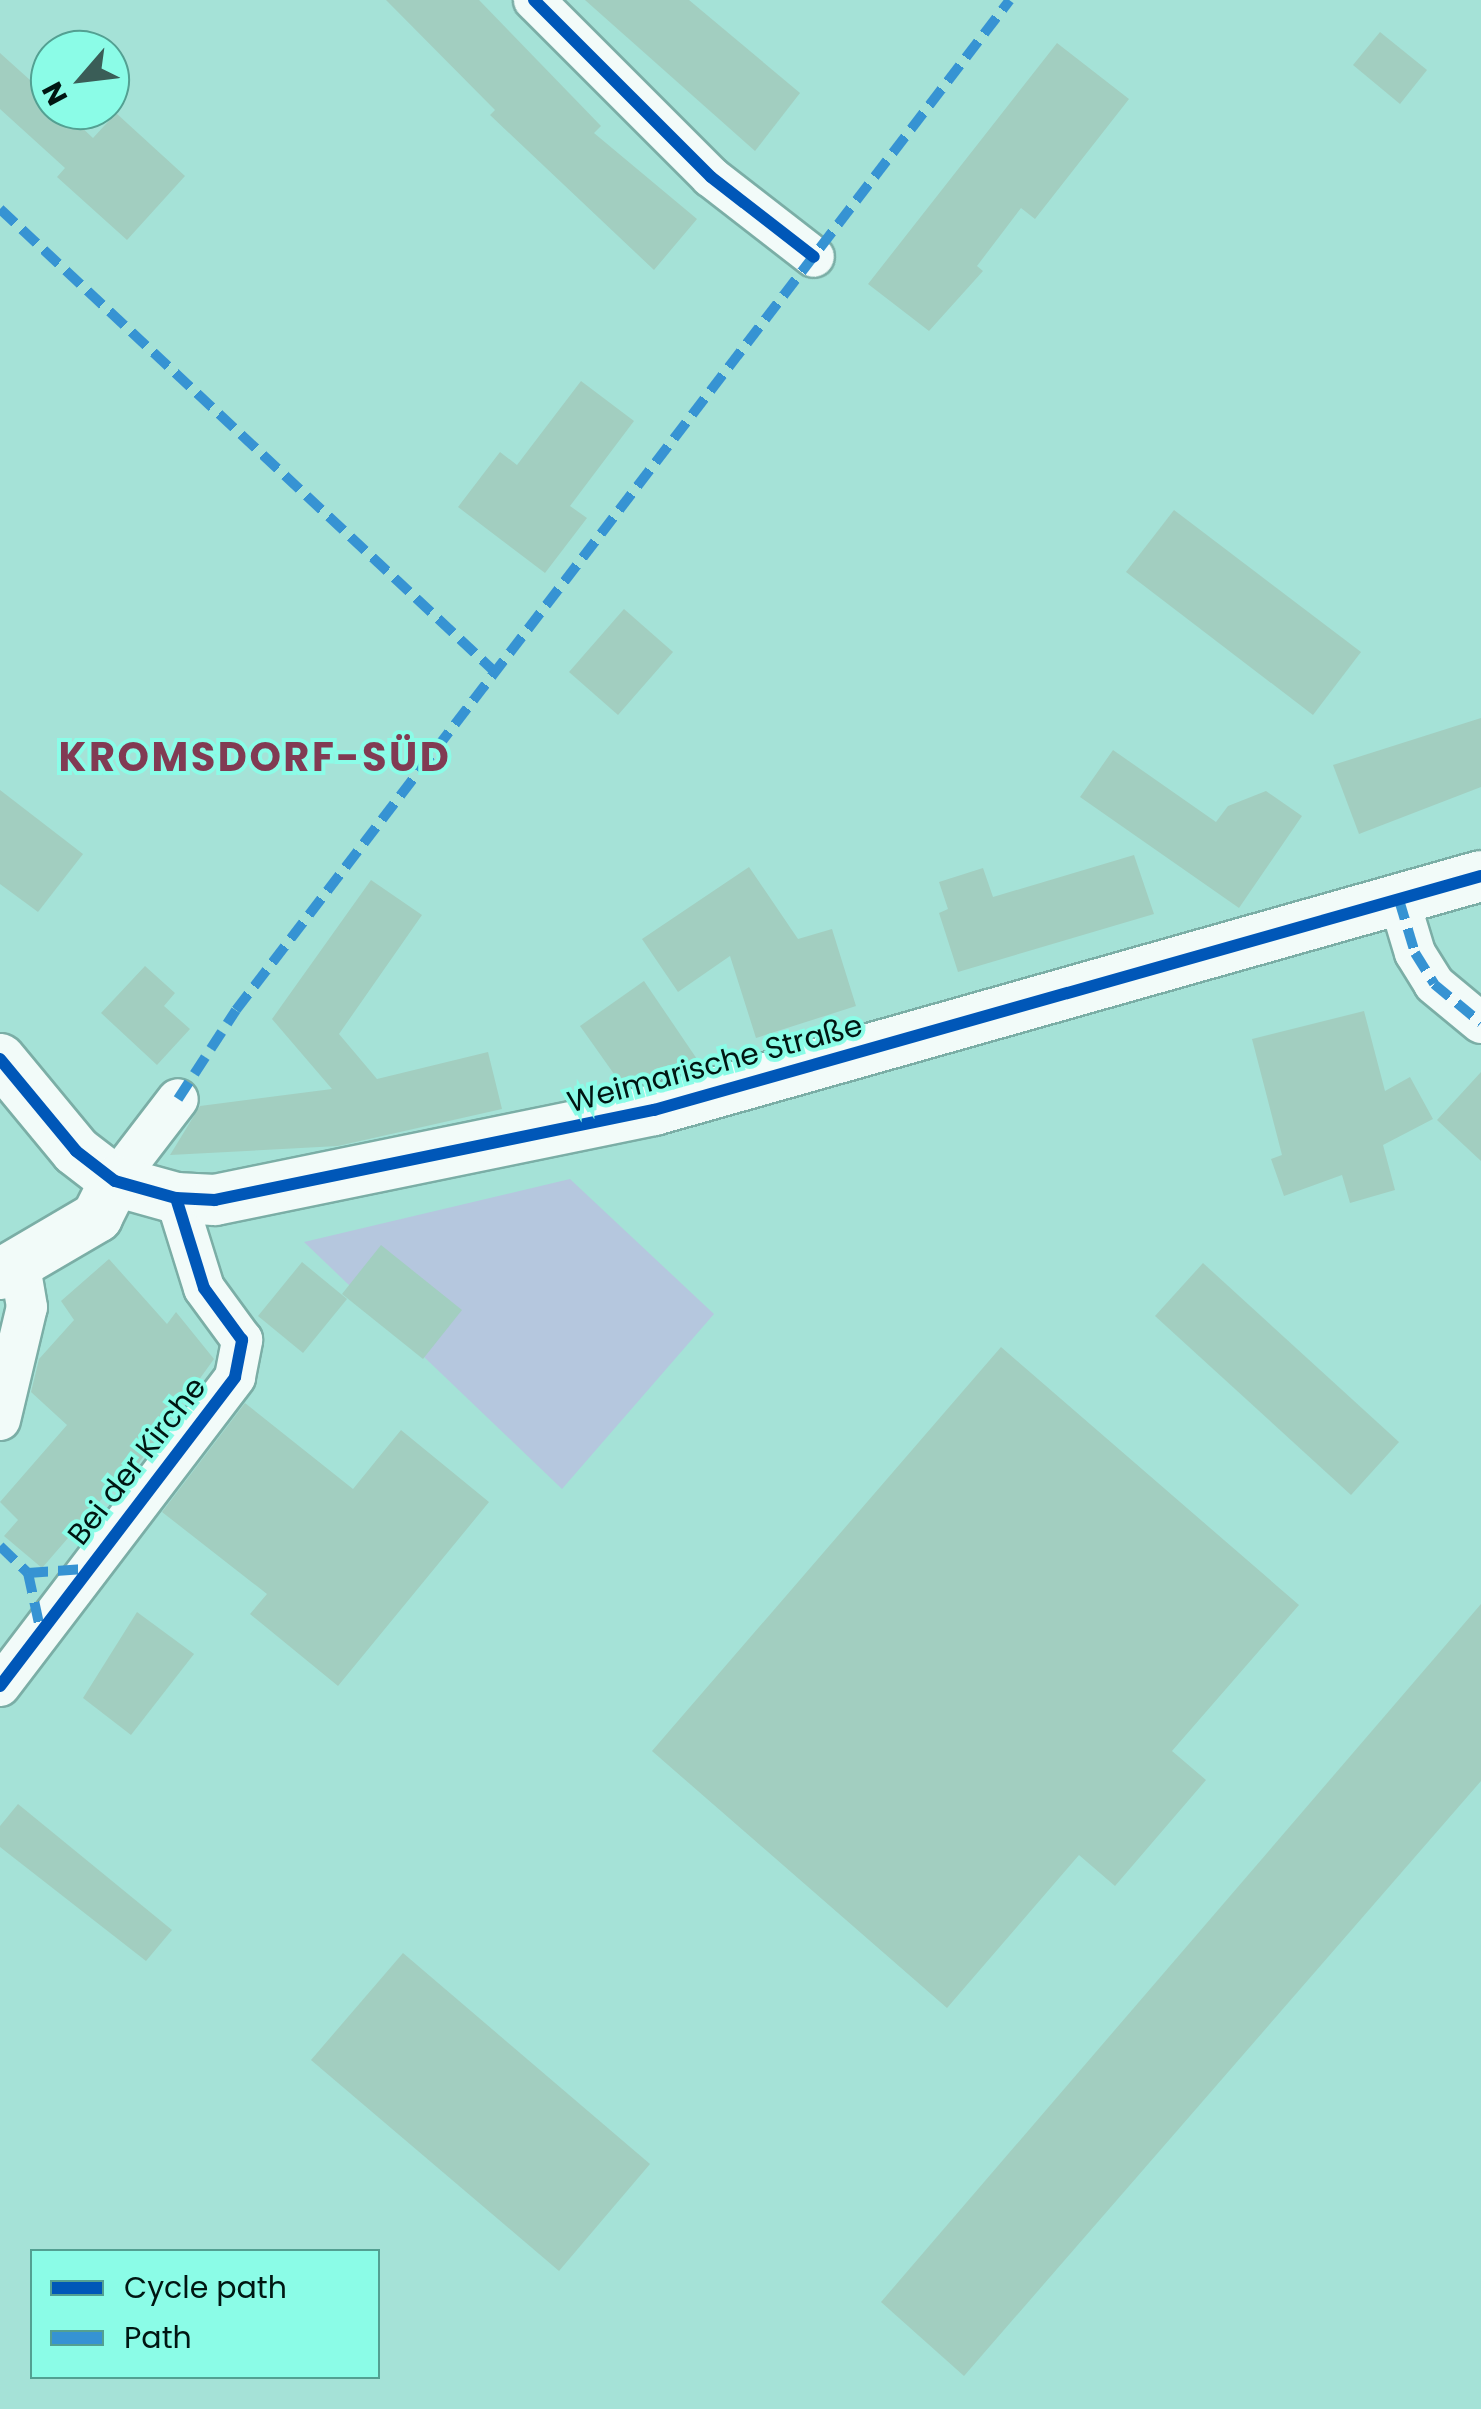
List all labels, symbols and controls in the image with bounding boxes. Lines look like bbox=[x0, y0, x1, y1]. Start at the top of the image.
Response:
north arrow bbox=[30, 30, 130, 130]
text: N bbox=[33, 75, 77, 112]
district label: KROMSDORF-SÜD bbox=[59, 733, 451, 781]
street label: Weimarische Straße bbox=[564, 1007, 866, 1121]
street label: Bei der Kirche bbox=[60, 1370, 214, 1552]
legend bbox=[30, 2249, 380, 2379]
text: Cycle path bbox=[124, 2266, 287, 2309]
text: Path bbox=[124, 2316, 192, 2359]

